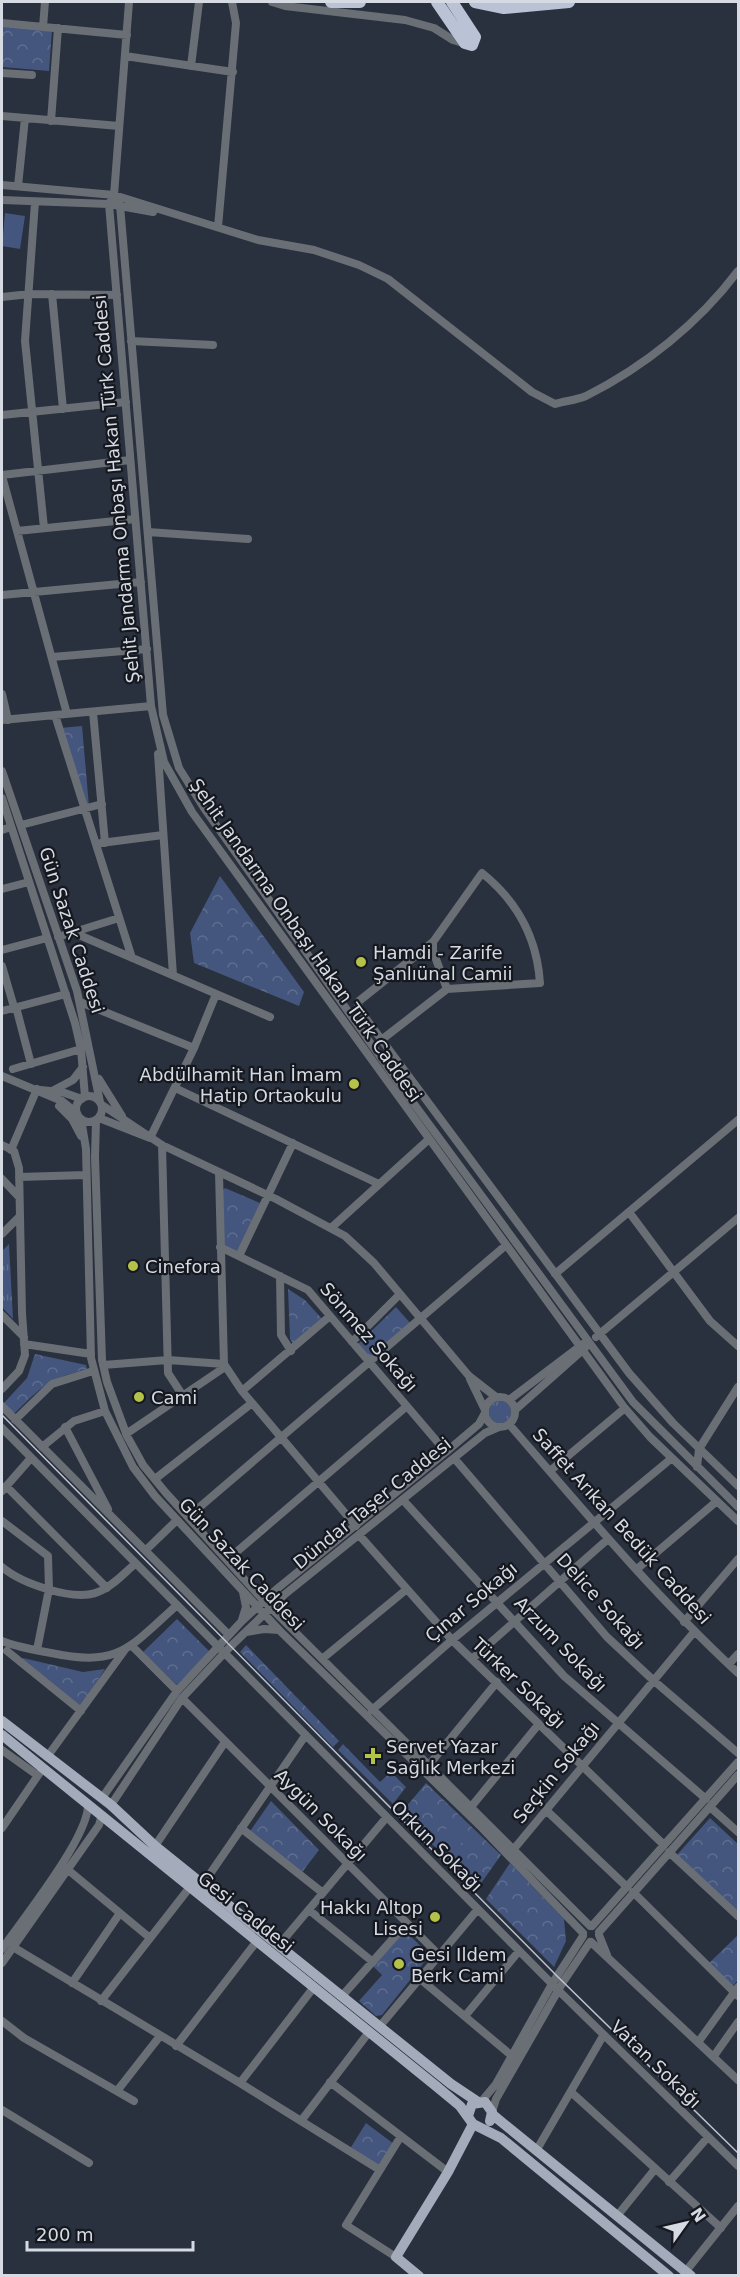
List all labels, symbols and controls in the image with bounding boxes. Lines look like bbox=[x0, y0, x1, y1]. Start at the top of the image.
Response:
street label: Şehit Jandarma Onbaşı Hakan Türk Caddesi bbox=[89, 294, 143, 684]
street label: Şehit Jandarma Onbaşı Hakan Türk Caddesi bbox=[186, 774, 426, 1106]
street label: Gün Sazak Caddesi bbox=[35, 844, 109, 1016]
place label: Hamdi - Zarife Şanlıünal Camii bbox=[373, 942, 513, 984]
marker: Hamdi - Zarife Şanlıünal Camii bbox=[354, 955, 368, 969]
place label: Abdülhamit Han İmam Hatip Ortaokulu bbox=[140, 1064, 342, 1106]
marker: Abdülhamit Han İmam Hatip Ortaokulu bbox=[347, 1077, 361, 1091]
place label: Cinefora bbox=[145, 1256, 221, 1277]
marker: Cinefora bbox=[126, 1259, 140, 1273]
street label: Sönmez Sokağı bbox=[316, 1278, 422, 1396]
place label: Cami bbox=[151, 1387, 197, 1408]
marker: Cami bbox=[132, 1390, 146, 1404]
street label: Saffet Arıkan Bedük Caddesi bbox=[529, 1424, 715, 1628]
street label: Dündar Taşer Caddesi bbox=[289, 1433, 455, 1573]
street label: Gün Sazak Caddesi bbox=[175, 1493, 309, 1635]
street label: Delice Sokağı bbox=[553, 1549, 649, 1653]
street label: Çınar Sokağı bbox=[421, 1558, 521, 1646]
street label: Arzum Sokağı bbox=[510, 1592, 612, 1696]
street label: Türker Sokağı bbox=[467, 1633, 570, 1733]
street label: Seçkin Sokağı bbox=[509, 1717, 603, 1827]
place label: Servet Yazar Sağlık Merkezi bbox=[386, 1736, 515, 1778]
marker: Servet Yazar Sağlık Merkezi bbox=[364, 1747, 382, 1765]
street label: Aygün Sokağı bbox=[271, 1765, 371, 1865]
street label: Orkun Sokağı bbox=[387, 1796, 487, 1896]
street label: Gesi Caddesi bbox=[194, 1867, 298, 1957]
place label: Hakkı Altop Lisesi bbox=[320, 1897, 423, 1939]
marker: Hakkı Altop Lisesi bbox=[428, 1910, 442, 1924]
place label: Gesi Ildem Berk Cami bbox=[411, 1944, 506, 1986]
marker: Gesi Ildem Berk Cami bbox=[392, 1957, 406, 1971]
street label: Vatan Sokağı bbox=[607, 2016, 705, 2112]
north arrow bbox=[656, 2193, 716, 2253]
text: N bbox=[686, 2204, 710, 2226]
scale bar bbox=[27, 2214, 194, 2252]
text: 200 m bbox=[36, 2224, 94, 2245]

